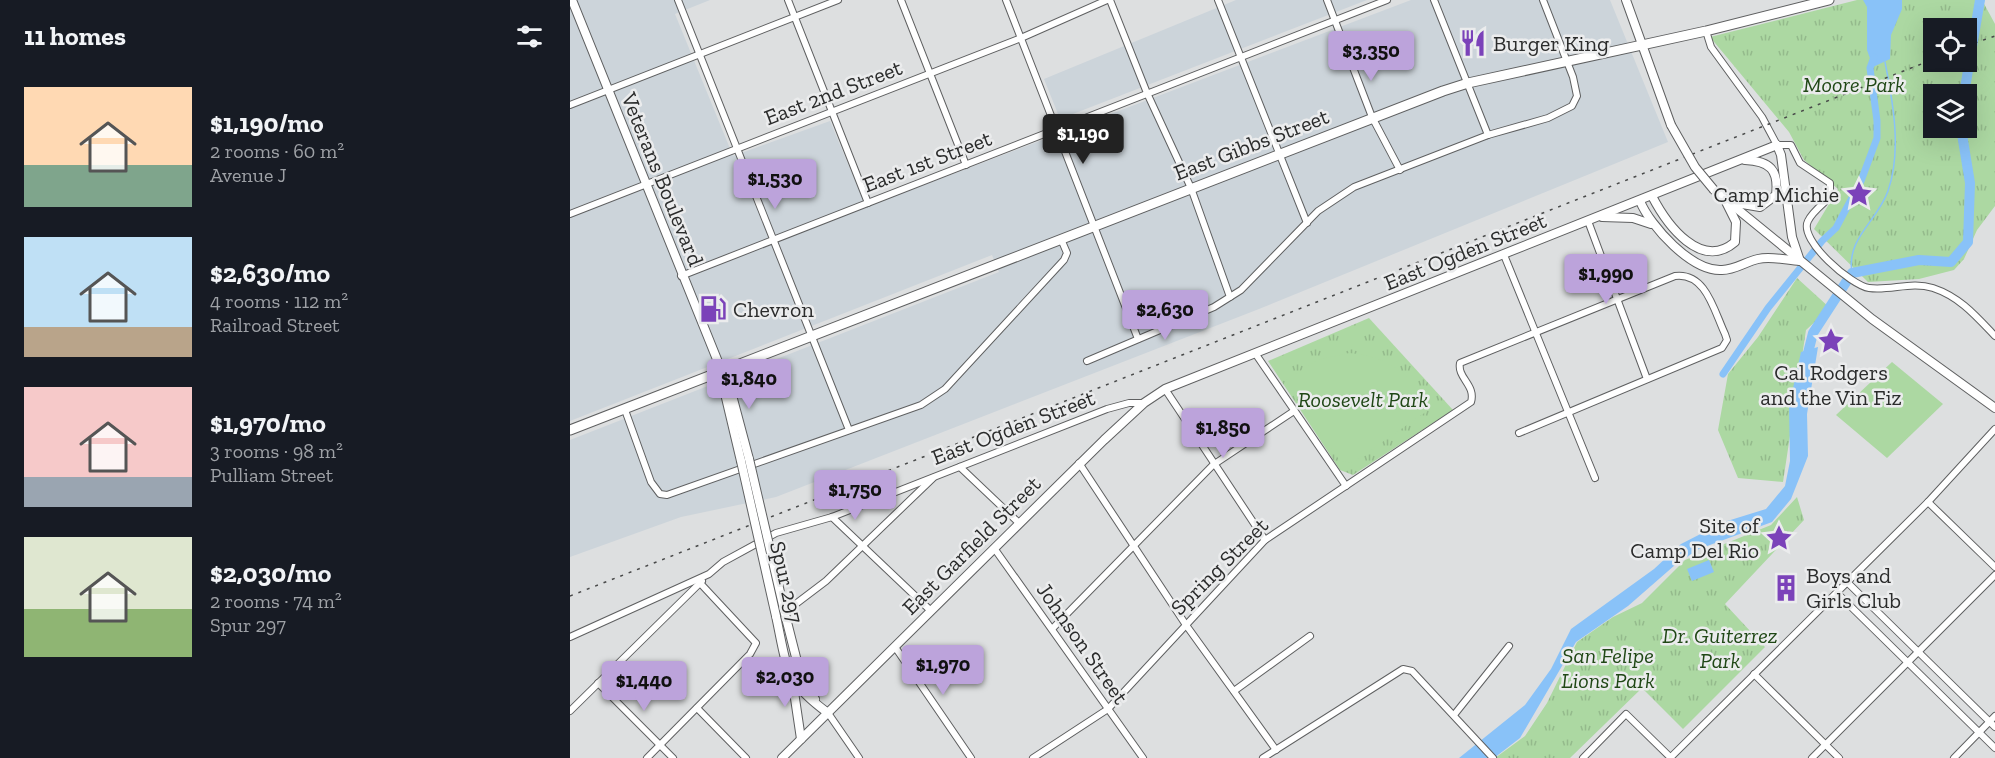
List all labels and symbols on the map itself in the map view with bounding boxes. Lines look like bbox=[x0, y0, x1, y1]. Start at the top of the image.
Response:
restaurant icon: Burger King bbox=[1458, 28, 1488, 58]
place label: Burger King bbox=[1493, 30, 1609, 57]
pin: $3,350 bbox=[1322, 31, 1420, 82]
street label: East 2nd Street bbox=[760, 54, 907, 131]
park label: Moore Park bbox=[1803, 71, 1905, 98]
street label: Veterans Boulevard bbox=[615, 88, 710, 270]
street label: East Gibbs Street bbox=[1170, 102, 1333, 186]
pin: $1,190 bbox=[1034, 114, 1132, 165]
street label: East 1st Street bbox=[859, 124, 996, 198]
pin: $1,530 bbox=[726, 159, 824, 210]
place icon: Camp Michie bbox=[1844, 179, 1874, 209]
place label: Camp Michie bbox=[1714, 181, 1839, 208]
street label: East Ogden Street bbox=[1380, 206, 1551, 296]
pin: $1,990 bbox=[1557, 254, 1655, 305]
pin: $2,630 bbox=[1116, 290, 1214, 341]
fuel station icon: Chevron bbox=[698, 294, 728, 324]
place label: Chevron bbox=[733, 296, 814, 323]
place icon: Cal Rodgers and the Vin Fiz bbox=[1816, 326, 1846, 356]
pin: $1,840 bbox=[700, 359, 798, 410]
place label: Cal Rodgers and the Vin Fiz bbox=[1760, 359, 1902, 411]
street label: East Ogden Street bbox=[928, 384, 1099, 471]
park label: Roosevelt Park bbox=[1298, 386, 1429, 413]
pin: $1,850 bbox=[1174, 408, 1272, 459]
pin: $1,750 bbox=[806, 470, 904, 521]
street label: East Garfield Street bbox=[896, 470, 1047, 620]
street label: Spring Street bbox=[1165, 511, 1274, 621]
place label: Site of Camp Del Rio bbox=[1630, 512, 1761, 564]
place icon: Site of Camp Del Rio bbox=[1764, 523, 1794, 553]
street label: Spur 297 bbox=[764, 538, 809, 626]
place label: Boys and Girls Club bbox=[1806, 562, 1901, 614]
building icon: Boys and Girls Club bbox=[1771, 573, 1801, 603]
street label: Johnson Street bbox=[1031, 577, 1135, 710]
park label: Dr. Guiterrez Park bbox=[1662, 622, 1778, 674]
park label: San Felipe Lions Park bbox=[1561, 642, 1655, 694]
pin: $1,970 bbox=[894, 645, 992, 696]
pin: $2,030 bbox=[736, 657, 834, 708]
pin: $1,440 bbox=[595, 661, 693, 712]

